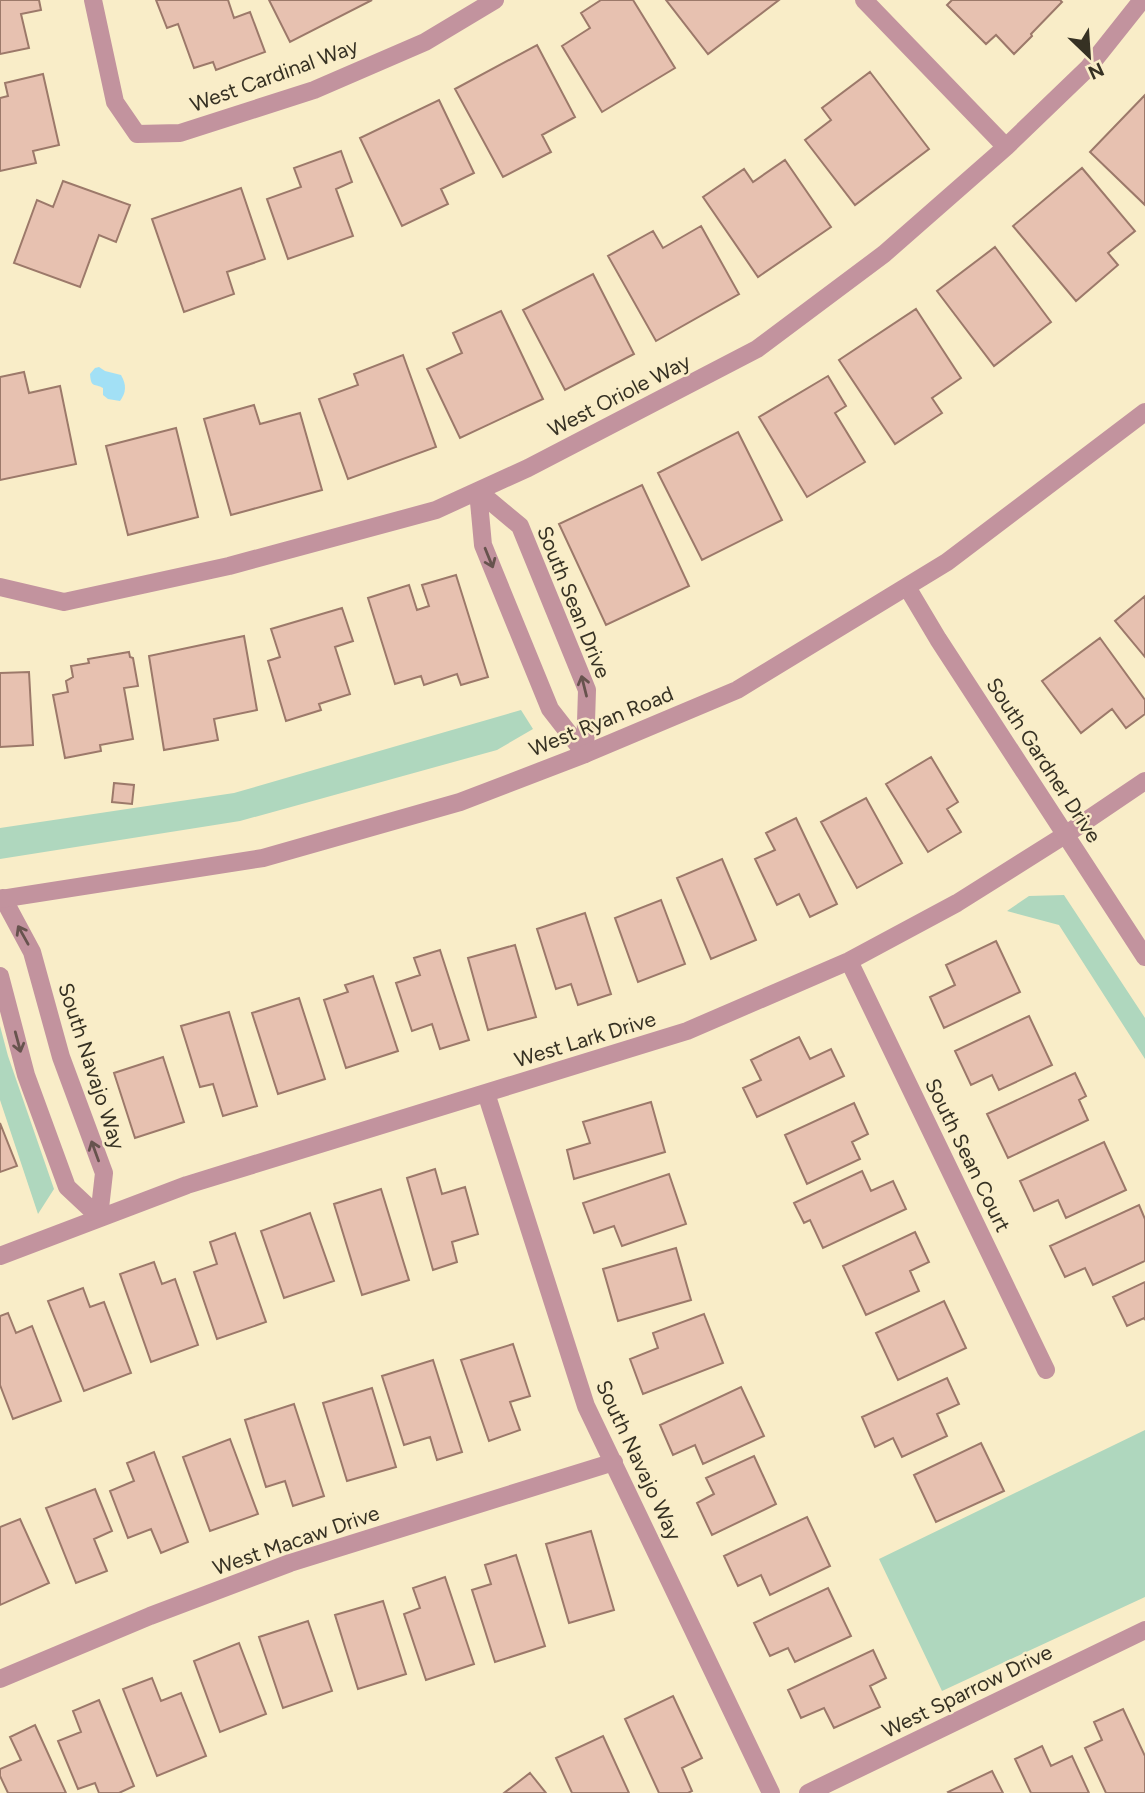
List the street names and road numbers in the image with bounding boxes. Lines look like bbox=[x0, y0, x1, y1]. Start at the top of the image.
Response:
street label: West Cardinal Way bbox=[187, 33, 361, 117]
street label: West Oriole Way bbox=[544, 348, 694, 442]
street label: South Sean Drive bbox=[532, 522, 616, 682]
street label: South Gardner Drive bbox=[981, 673, 1107, 847]
street label: West Ryan Road bbox=[525, 681, 677, 761]
street label: South Navajo Way bbox=[53, 980, 131, 1152]
street label: West Lark Drive bbox=[511, 1006, 659, 1072]
street label: South Sean Court bbox=[920, 1074, 1016, 1236]
street label: South Navajo Way bbox=[591, 1376, 687, 1544]
street label: West Macaw Drive bbox=[210, 1500, 382, 1580]
street label: West Sparrow Drive bbox=[878, 1639, 1056, 1743]

